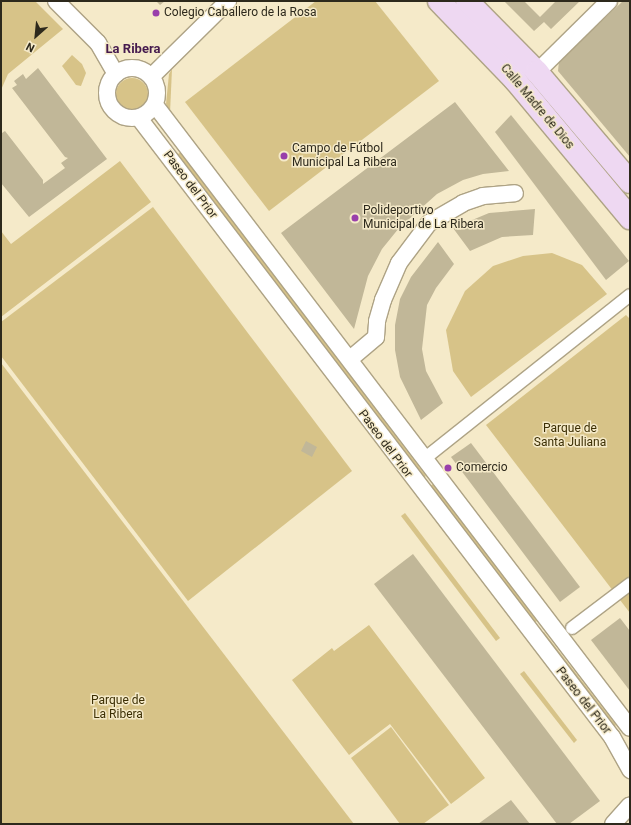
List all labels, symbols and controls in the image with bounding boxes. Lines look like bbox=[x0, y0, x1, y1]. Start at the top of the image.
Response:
place label: Colegio Caballero de la Rosa bbox=[164, 6, 316, 20]
marker: Colegio Caballero de la Rosa bbox=[151, 8, 161, 18]
north arrow bbox=[16, 16, 56, 56]
text: N bbox=[24, 40, 37, 55]
district label: La Ribera bbox=[106, 41, 160, 57]
street label: Calle Madre de Dios bbox=[497, 62, 577, 152]
place label: Campo de Fútbol Municipal La Ribera bbox=[292, 142, 397, 170]
street label: Paseo del Prior bbox=[160, 148, 220, 222]
marker: Campo de Fútbol Municipal La Ribera bbox=[279, 151, 289, 161]
place label: Polideportivo Municipal de La Ribera bbox=[363, 204, 484, 232]
marker: Polideportivo Municipal de La Ribera bbox=[350, 213, 360, 223]
street label: Paseo del Prior bbox=[355, 407, 415, 481]
park label: Parque de Santa Juliana bbox=[534, 422, 606, 450]
place label: Comercio bbox=[456, 461, 508, 475]
marker: Comercio bbox=[443, 463, 453, 473]
street label: Paseo del Prior bbox=[552, 665, 614, 737]
park label: Parque de La Ribera bbox=[91, 694, 145, 722]

